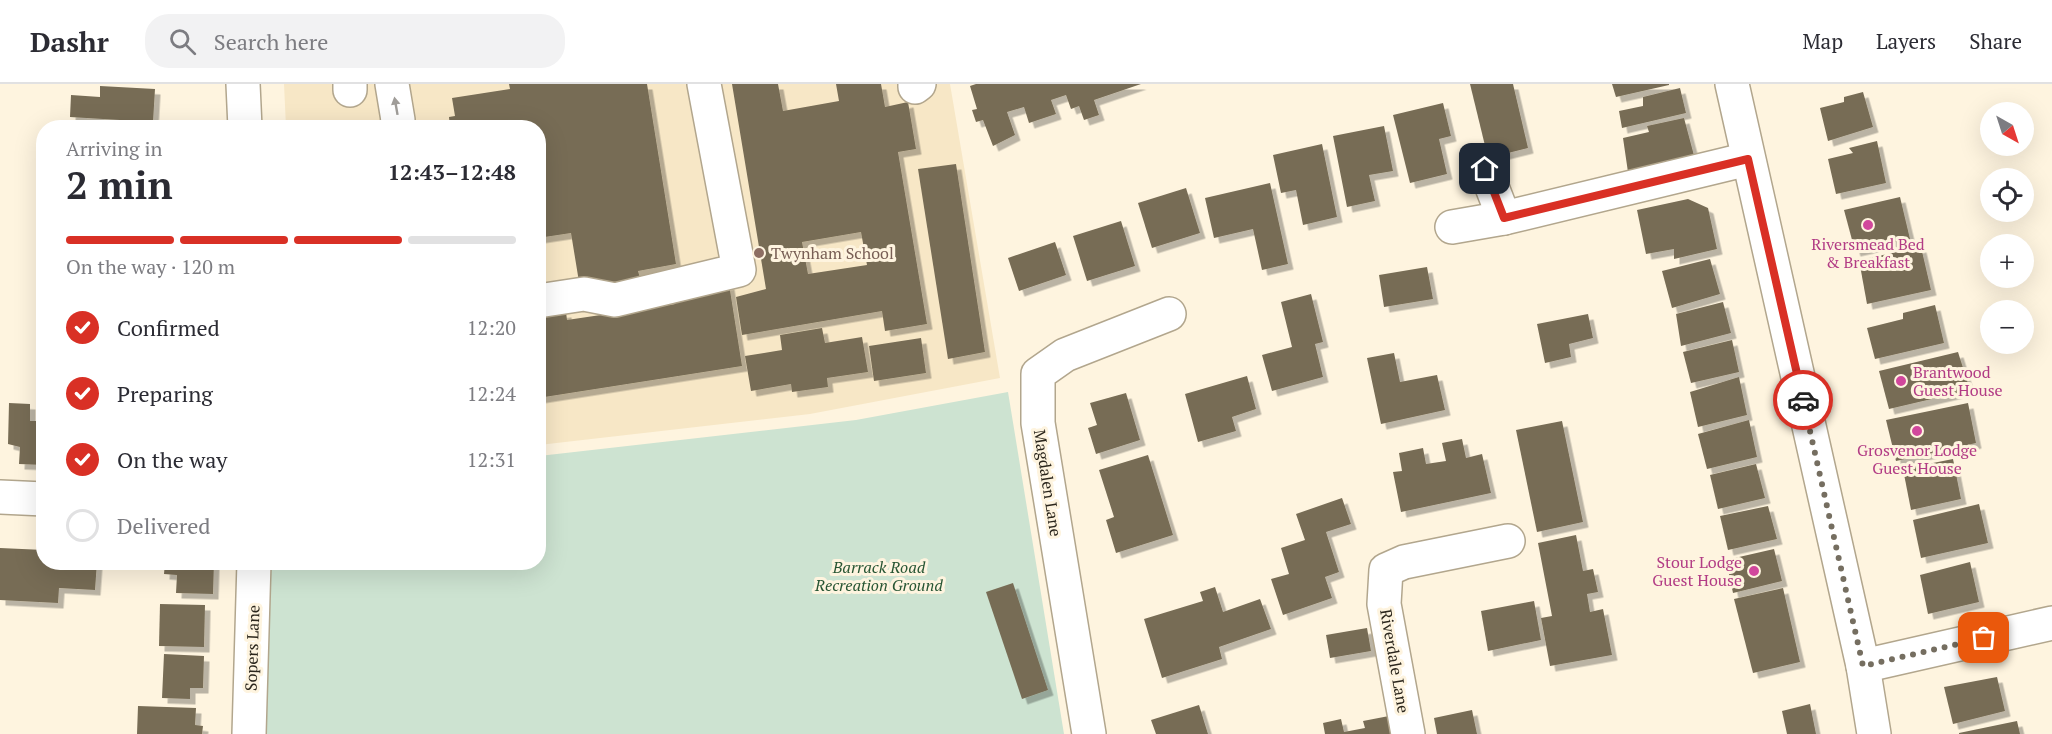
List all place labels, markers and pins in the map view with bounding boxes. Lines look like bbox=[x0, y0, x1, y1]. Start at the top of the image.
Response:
pin bbox=[1459, 143, 1510, 194]
marker: Riversmead Bed & Breakfast bbox=[1861, 218, 1875, 232]
place label: Riversmead Bed & Breakfast bbox=[1811, 233, 1925, 273]
place label: Twynham School bbox=[771, 242, 894, 264]
marker: Twynham School bbox=[752, 246, 766, 260]
place label: Brantwood Guest House bbox=[1913, 361, 2003, 401]
marker: Brantwood Guest House bbox=[1894, 374, 1908, 388]
marker: Grosvenor Lodge Guest House bbox=[1910, 424, 1924, 438]
place label: Grosvenor Lodge Guest House bbox=[1857, 439, 1977, 479]
place label: Stour Lodge Guest House bbox=[1652, 551, 1742, 591]
marker: Stour Lodge Guest House bbox=[1747, 564, 1761, 578]
pin bbox=[1958, 612, 2009, 663]

